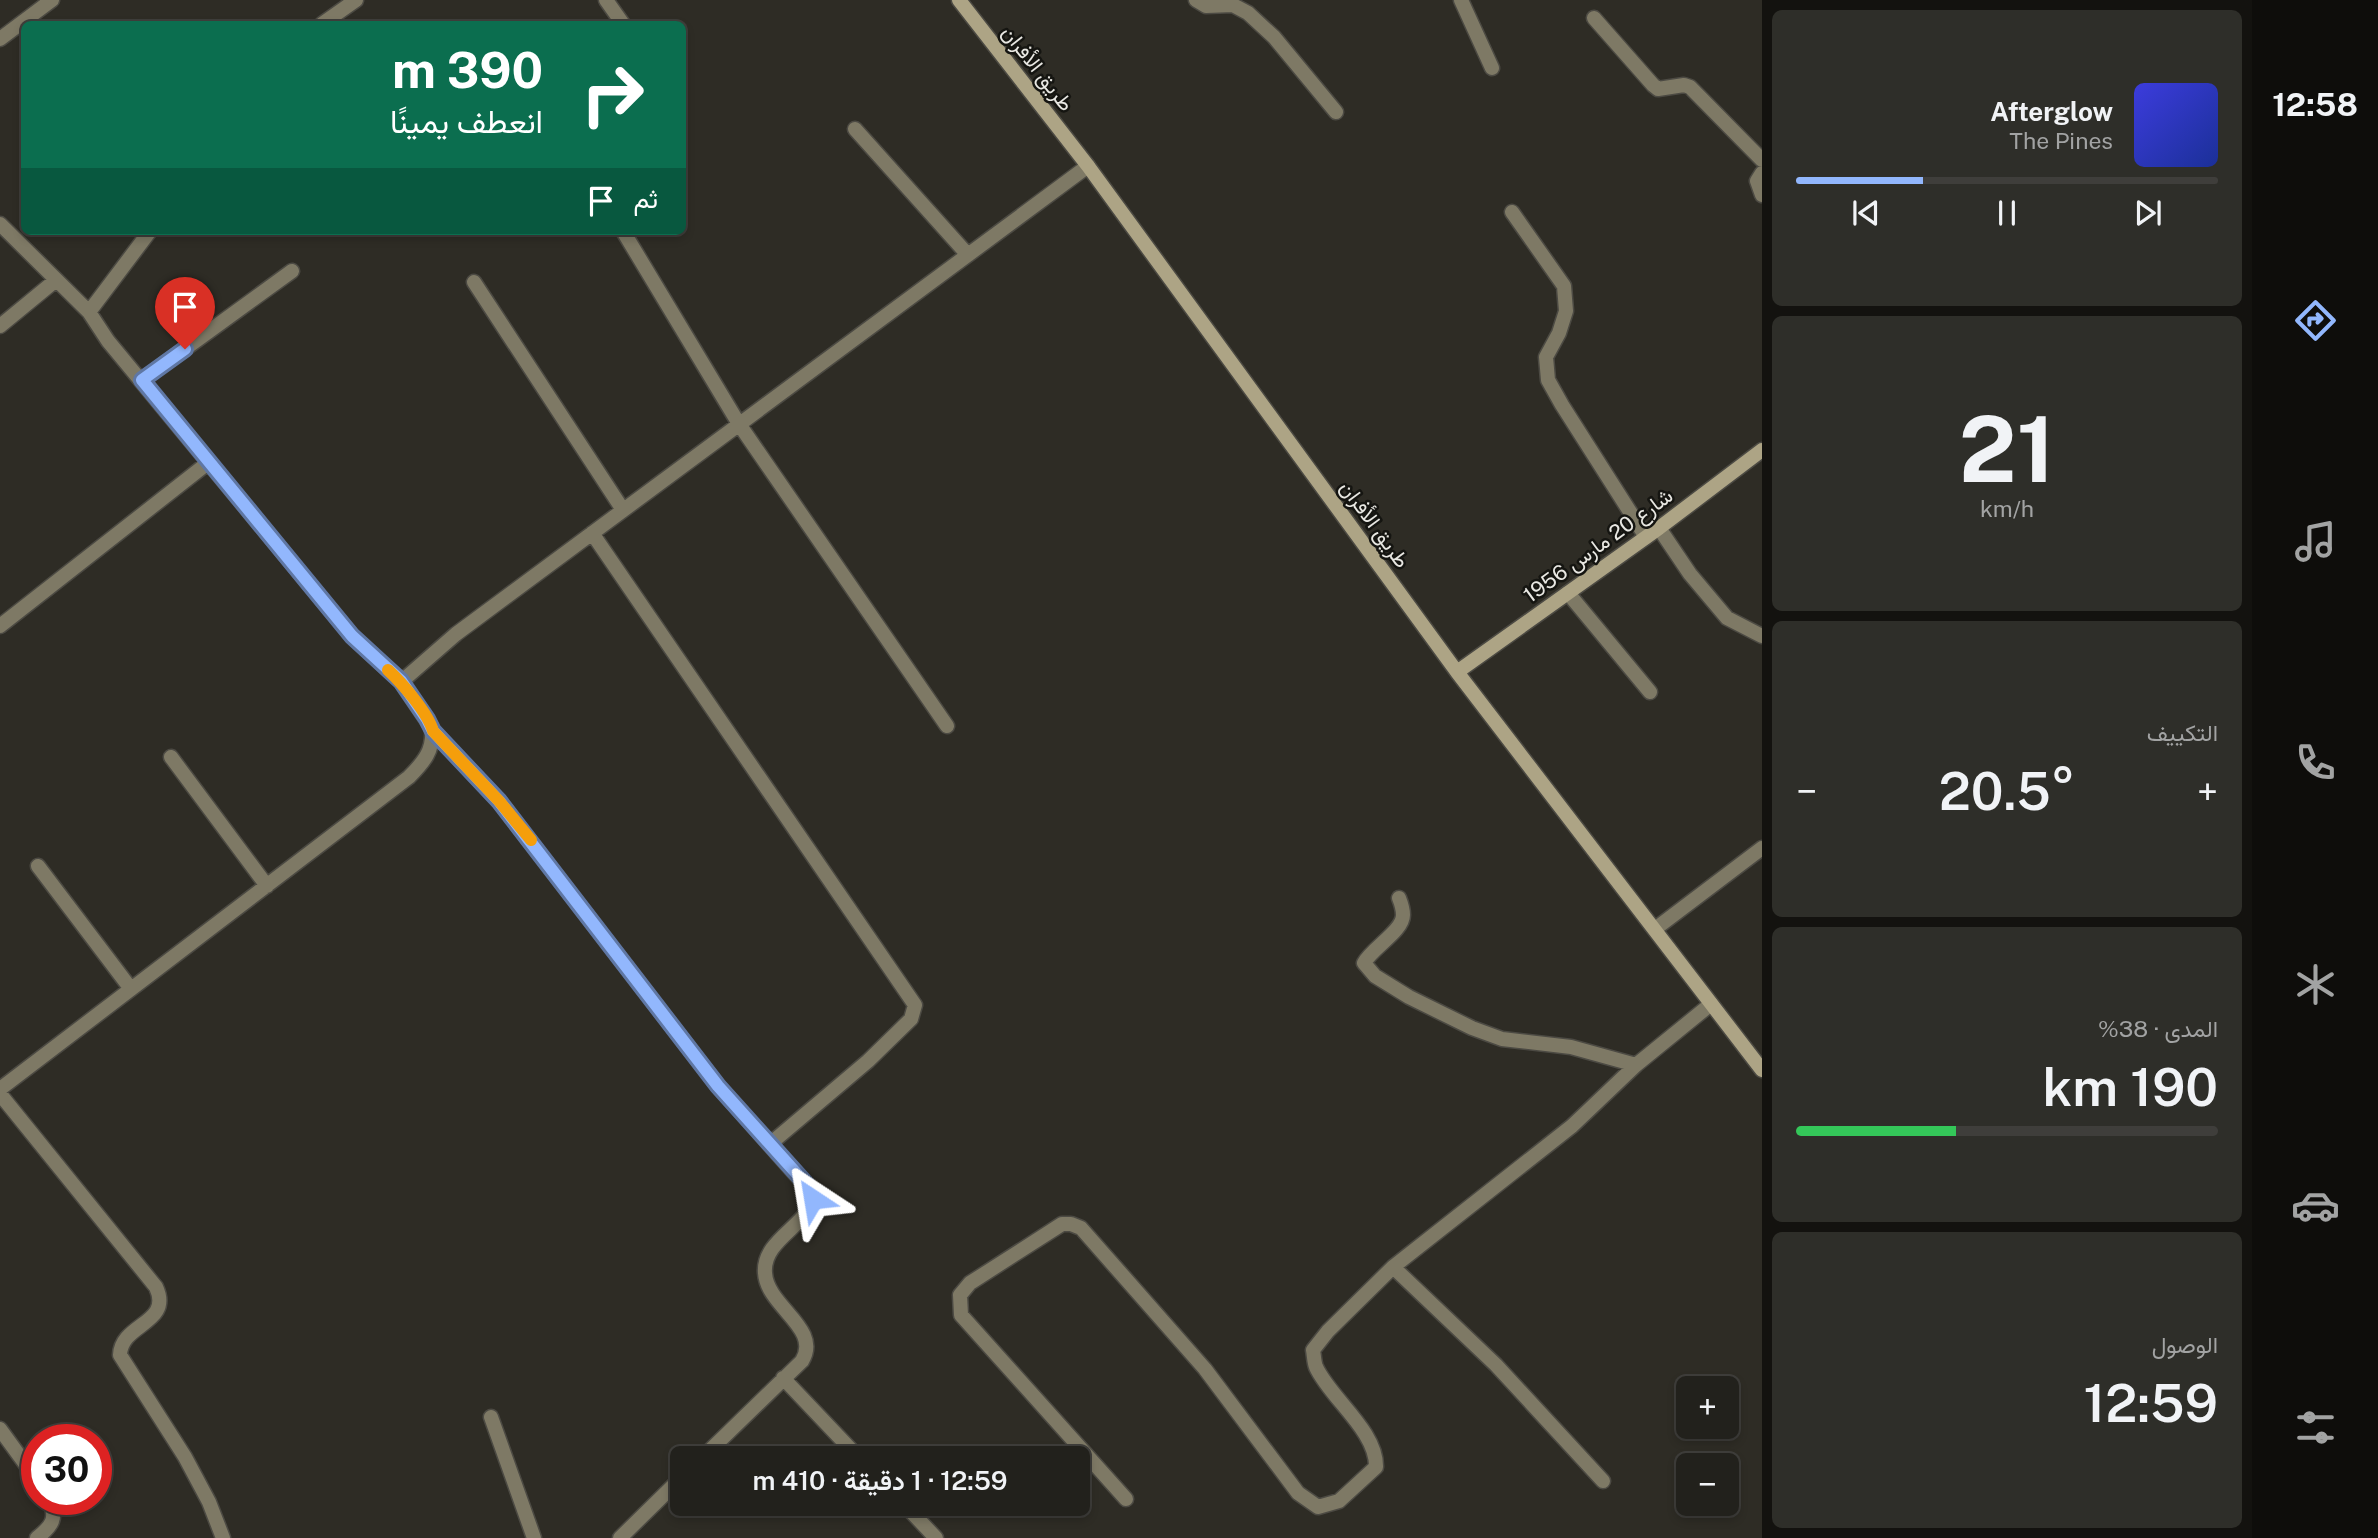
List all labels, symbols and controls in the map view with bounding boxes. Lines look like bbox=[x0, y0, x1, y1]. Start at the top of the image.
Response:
street label: طريق الأفران bbox=[996, 20, 1079, 116]
text: 390 m bbox=[392, 41, 543, 99]
icon: right bbox=[567, 49, 658, 140]
text: 12:58 bbox=[2272, 86, 2358, 123]
text: Afterglow bbox=[1990, 96, 2113, 127]
text: انعطف يمينًا bbox=[390, 103, 543, 140]
text: The Pines bbox=[2009, 127, 2113, 154]
icon: arrive bbox=[582, 182, 620, 220]
text: ثم bbox=[634, 183, 658, 214]
icon: previous bbox=[1847, 194, 1885, 232]
icon: pause bbox=[1988, 194, 2026, 232]
icon: next bbox=[2129, 194, 2167, 232]
pin bbox=[155, 277, 215, 349]
icon: arrive bbox=[166, 288, 204, 326]
icon: directions bbox=[2291, 296, 2340, 345]
text: 21 bbox=[1959, 396, 2055, 502]
street label: طريق الأفران bbox=[1334, 475, 1415, 573]
street label: شارع 20 مارس 1956 bbox=[1519, 483, 1679, 609]
text: km/h bbox=[1980, 495, 2034, 522]
icon: music bbox=[2291, 517, 2340, 566]
text: التكييف bbox=[2147, 719, 2218, 746]
icon: phone bbox=[2291, 738, 2340, 787]
text: 20.5° bbox=[1939, 761, 2075, 822]
text: − bbox=[1796, 769, 1817, 814]
text: + bbox=[2197, 769, 2218, 814]
icon: climate bbox=[2291, 960, 2340, 1009]
text: المدى · 38% bbox=[2098, 1015, 2218, 1042]
text: 190 km bbox=[2043, 1057, 2218, 1118]
position arrow bbox=[776, 1162, 850, 1236]
icon: car bbox=[2291, 1181, 2340, 1230]
text: الوصول bbox=[2152, 1331, 2218, 1358]
text: 12:59 bbox=[2083, 1373, 2218, 1434]
map controls bbox=[1676, 1376, 1739, 1516]
button: + bbox=[1676, 1376, 1739, 1439]
icon: filters bbox=[2291, 1403, 2340, 1452]
speed limit sign: 30 bbox=[21, 1424, 112, 1515]
button: − bbox=[1676, 1453, 1739, 1516]
text: 12:59 · 1 دقيقة · 410 m bbox=[752, 1465, 1008, 1496]

